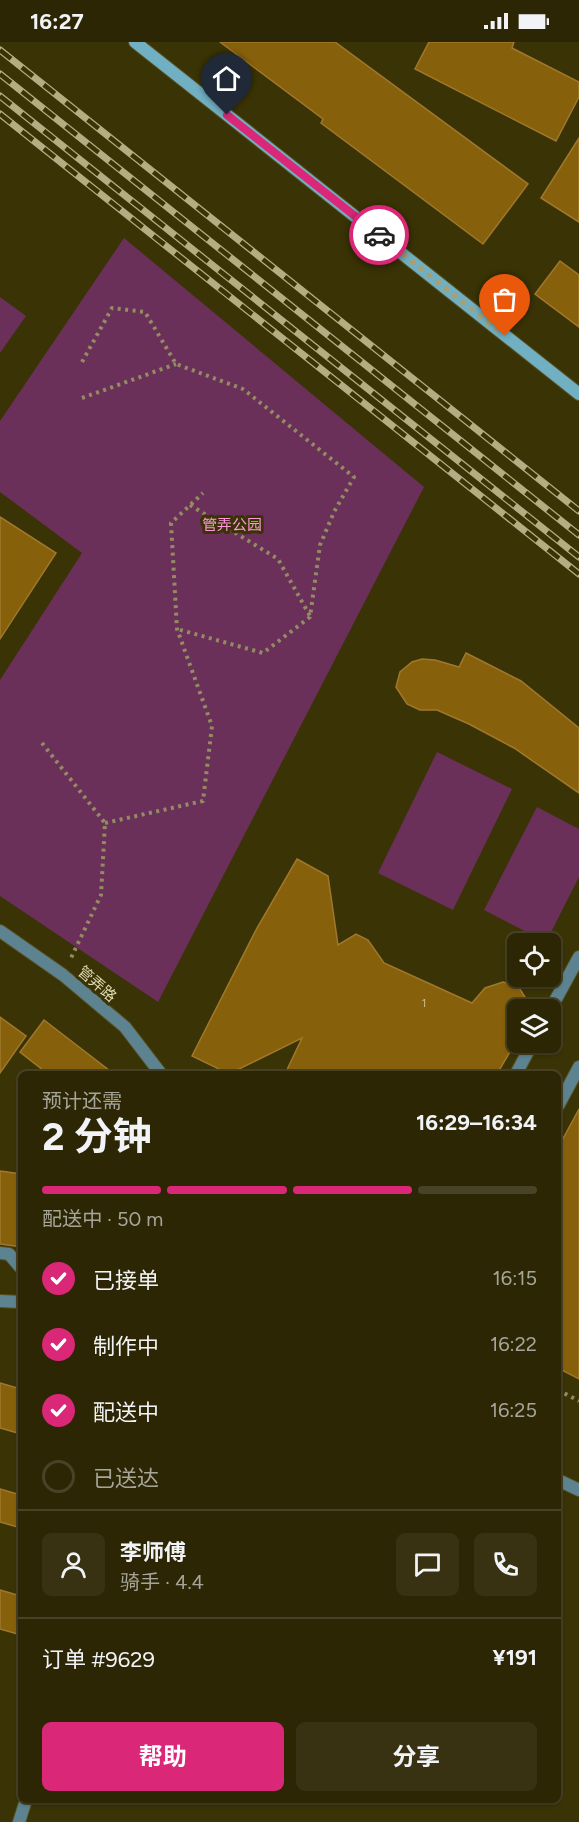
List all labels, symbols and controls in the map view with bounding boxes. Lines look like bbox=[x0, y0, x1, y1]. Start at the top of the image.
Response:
text: 16:27 bbox=[30, 8, 84, 35]
pin bbox=[201, 53, 252, 115]
icon: home bbox=[210, 62, 243, 95]
courier bbox=[349, 205, 409, 265]
icon: car bbox=[363, 219, 396, 252]
pin bbox=[479, 274, 530, 336]
icon: bag bbox=[488, 283, 521, 316]
park label: 管弄公园 bbox=[202, 516, 262, 534]
map controls bbox=[507, 933, 561, 1053]
button: locate bbox=[507, 933, 561, 987]
street label: 管弄路 bbox=[74, 962, 120, 1006]
house number: 1 bbox=[422, 996, 426, 1010]
button: layers bbox=[507, 999, 561, 1053]
text: 预计还需 bbox=[42, 1089, 122, 1113]
text: 16:29–16:34 bbox=[416, 1109, 537, 1136]
text: 2 分钟 bbox=[42, 1113, 152, 1160]
text: 配送中 · 50 m bbox=[42, 1207, 163, 1231]
icon: check bbox=[42, 1262, 75, 1295]
text: 16:15 bbox=[493, 1266, 537, 1290]
text: 已接单 bbox=[93, 1267, 159, 1294]
icon: check bbox=[42, 1328, 75, 1361]
text: 16:22 bbox=[490, 1332, 537, 1356]
text: 制作中 bbox=[93, 1333, 159, 1360]
icon: check bbox=[42, 1394, 75, 1427]
text: 16:25 bbox=[490, 1398, 537, 1422]
text: 配送中 bbox=[93, 1399, 159, 1426]
text: 已送达 bbox=[93, 1465, 159, 1492]
button: person bbox=[42, 1533, 105, 1596]
button: chat bbox=[396, 1533, 459, 1596]
button: phone bbox=[474, 1533, 537, 1596]
text: 李师傅 bbox=[120, 1539, 186, 1566]
text: 骑手 · 4.4 bbox=[120, 1570, 204, 1594]
text: ¥191 bbox=[493, 1644, 537, 1671]
text: 订单 #9629 bbox=[42, 1646, 155, 1673]
button: 帮助 bbox=[42, 1722, 284, 1791]
button: 分享 bbox=[296, 1722, 537, 1791]

